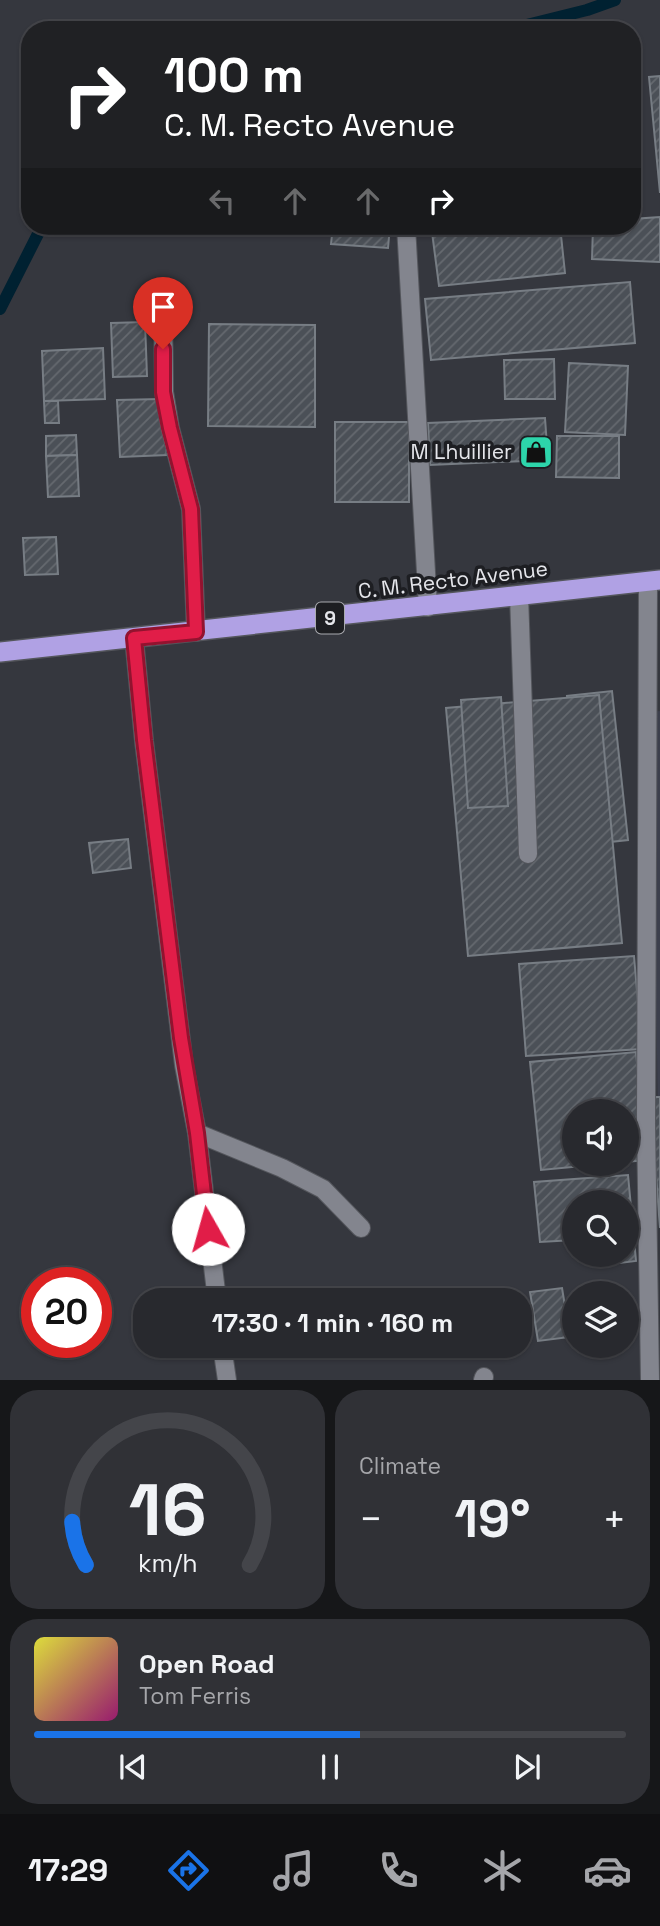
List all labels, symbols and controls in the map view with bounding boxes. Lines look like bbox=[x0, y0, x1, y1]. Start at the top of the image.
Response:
text: 100 m bbox=[164, 44, 304, 106]
icon: right bbox=[49, 49, 140, 140]
text: C. M. Recto Avenue bbox=[164, 105, 455, 145]
icon: left bbox=[203, 182, 241, 220]
icon: ahead bbox=[276, 182, 314, 220]
icon: ahead bbox=[349, 182, 387, 220]
icon: right bbox=[422, 182, 460, 220]
pin bbox=[133, 277, 193, 349]
icon: arrive bbox=[144, 288, 182, 326]
shop icon: M Lhuillier bbox=[517, 433, 555, 471]
place label: M Lhuillier bbox=[410, 438, 512, 465]
street label: C. M. Recto Avenue bbox=[356, 554, 549, 605]
road number: 9 bbox=[316, 603, 344, 634]
map controls bbox=[562, 1099, 639, 1358]
button: sound bbox=[562, 1099, 639, 1176]
button: search bbox=[562, 1190, 639, 1267]
position arrow bbox=[171, 1192, 245, 1266]
speed limit sign: 20 bbox=[21, 1267, 112, 1358]
button: layers bbox=[562, 1281, 639, 1358]
text: 17:30 · 1 min · 160 m bbox=[212, 1306, 453, 1340]
text: Climate bbox=[359, 1451, 441, 1481]
text: 16 bbox=[129, 1464, 206, 1557]
text: 19° bbox=[454, 1486, 531, 1552]
text: − bbox=[359, 1495, 383, 1543]
text: + bbox=[602, 1495, 626, 1543]
text: km/h bbox=[138, 1547, 197, 1579]
text: Open Road bbox=[139, 1647, 275, 1681]
text: Tom Ferris bbox=[139, 1681, 251, 1711]
icon: previous bbox=[114, 1748, 152, 1786]
icon: pause bbox=[311, 1748, 349, 1786]
icon: next bbox=[508, 1748, 546, 1786]
icon: directions bbox=[164, 1846, 213, 1895]
icon: music bbox=[269, 1846, 318, 1895]
icon: phone bbox=[374, 1846, 423, 1895]
icon: climate bbox=[478, 1846, 527, 1895]
icon: car bbox=[583, 1846, 632, 1895]
text: 17:29 bbox=[28, 1850, 108, 1890]

